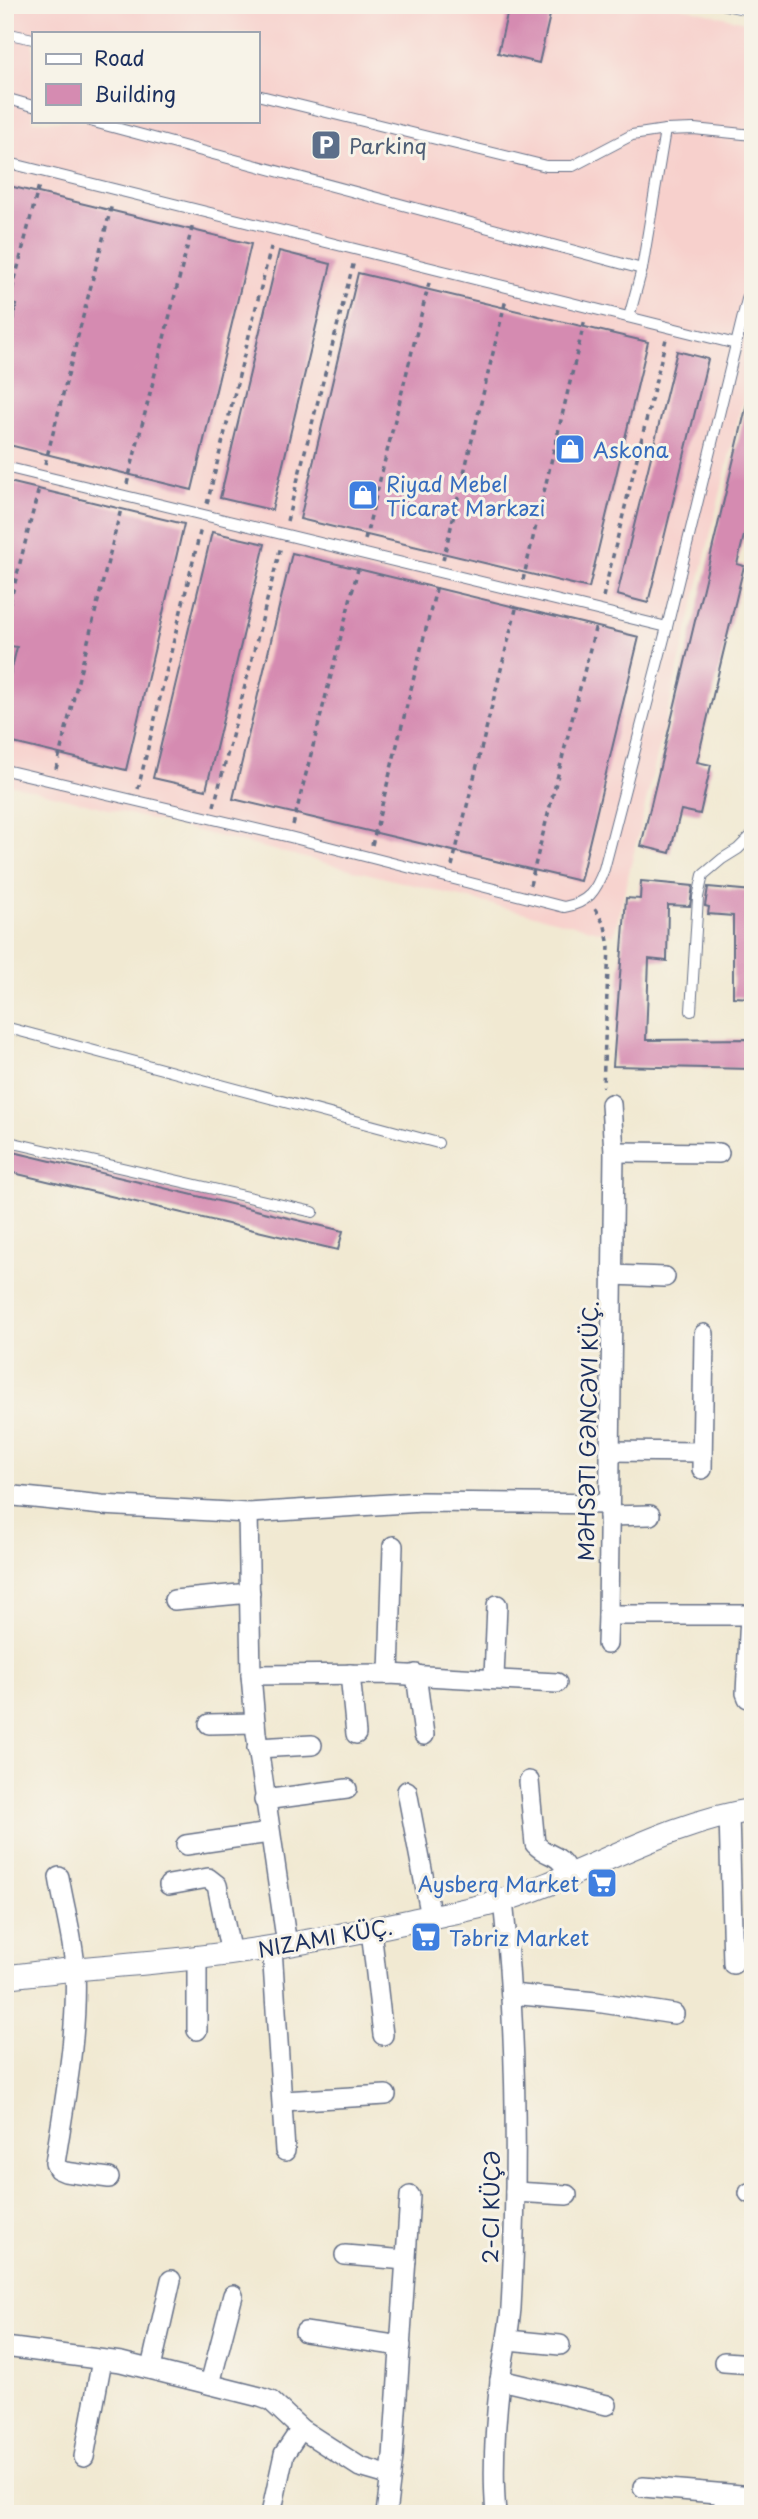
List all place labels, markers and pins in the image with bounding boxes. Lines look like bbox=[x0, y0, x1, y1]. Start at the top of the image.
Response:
parking icon: Parkinq bbox=[309, 128, 343, 162]
place label: Parkinq bbox=[349, 129, 427, 161]
shop icon: Askona bbox=[553, 432, 587, 466]
place label: Askona bbox=[593, 433, 669, 465]
place label: Riyad Mebel Ticarət Mərkəzi bbox=[386, 467, 546, 523]
shop icon: Riyad Mebel Ticarət Mərkəzi bbox=[346, 478, 380, 512]
supermarket icon: Aysberq Market bbox=[585, 1866, 619, 1900]
place label: Aysberq Market bbox=[418, 1867, 579, 1899]
supermarket icon: Təbriz Market bbox=[409, 1920, 443, 1954]
place label: Təbriz Market bbox=[449, 1921, 589, 1953]

